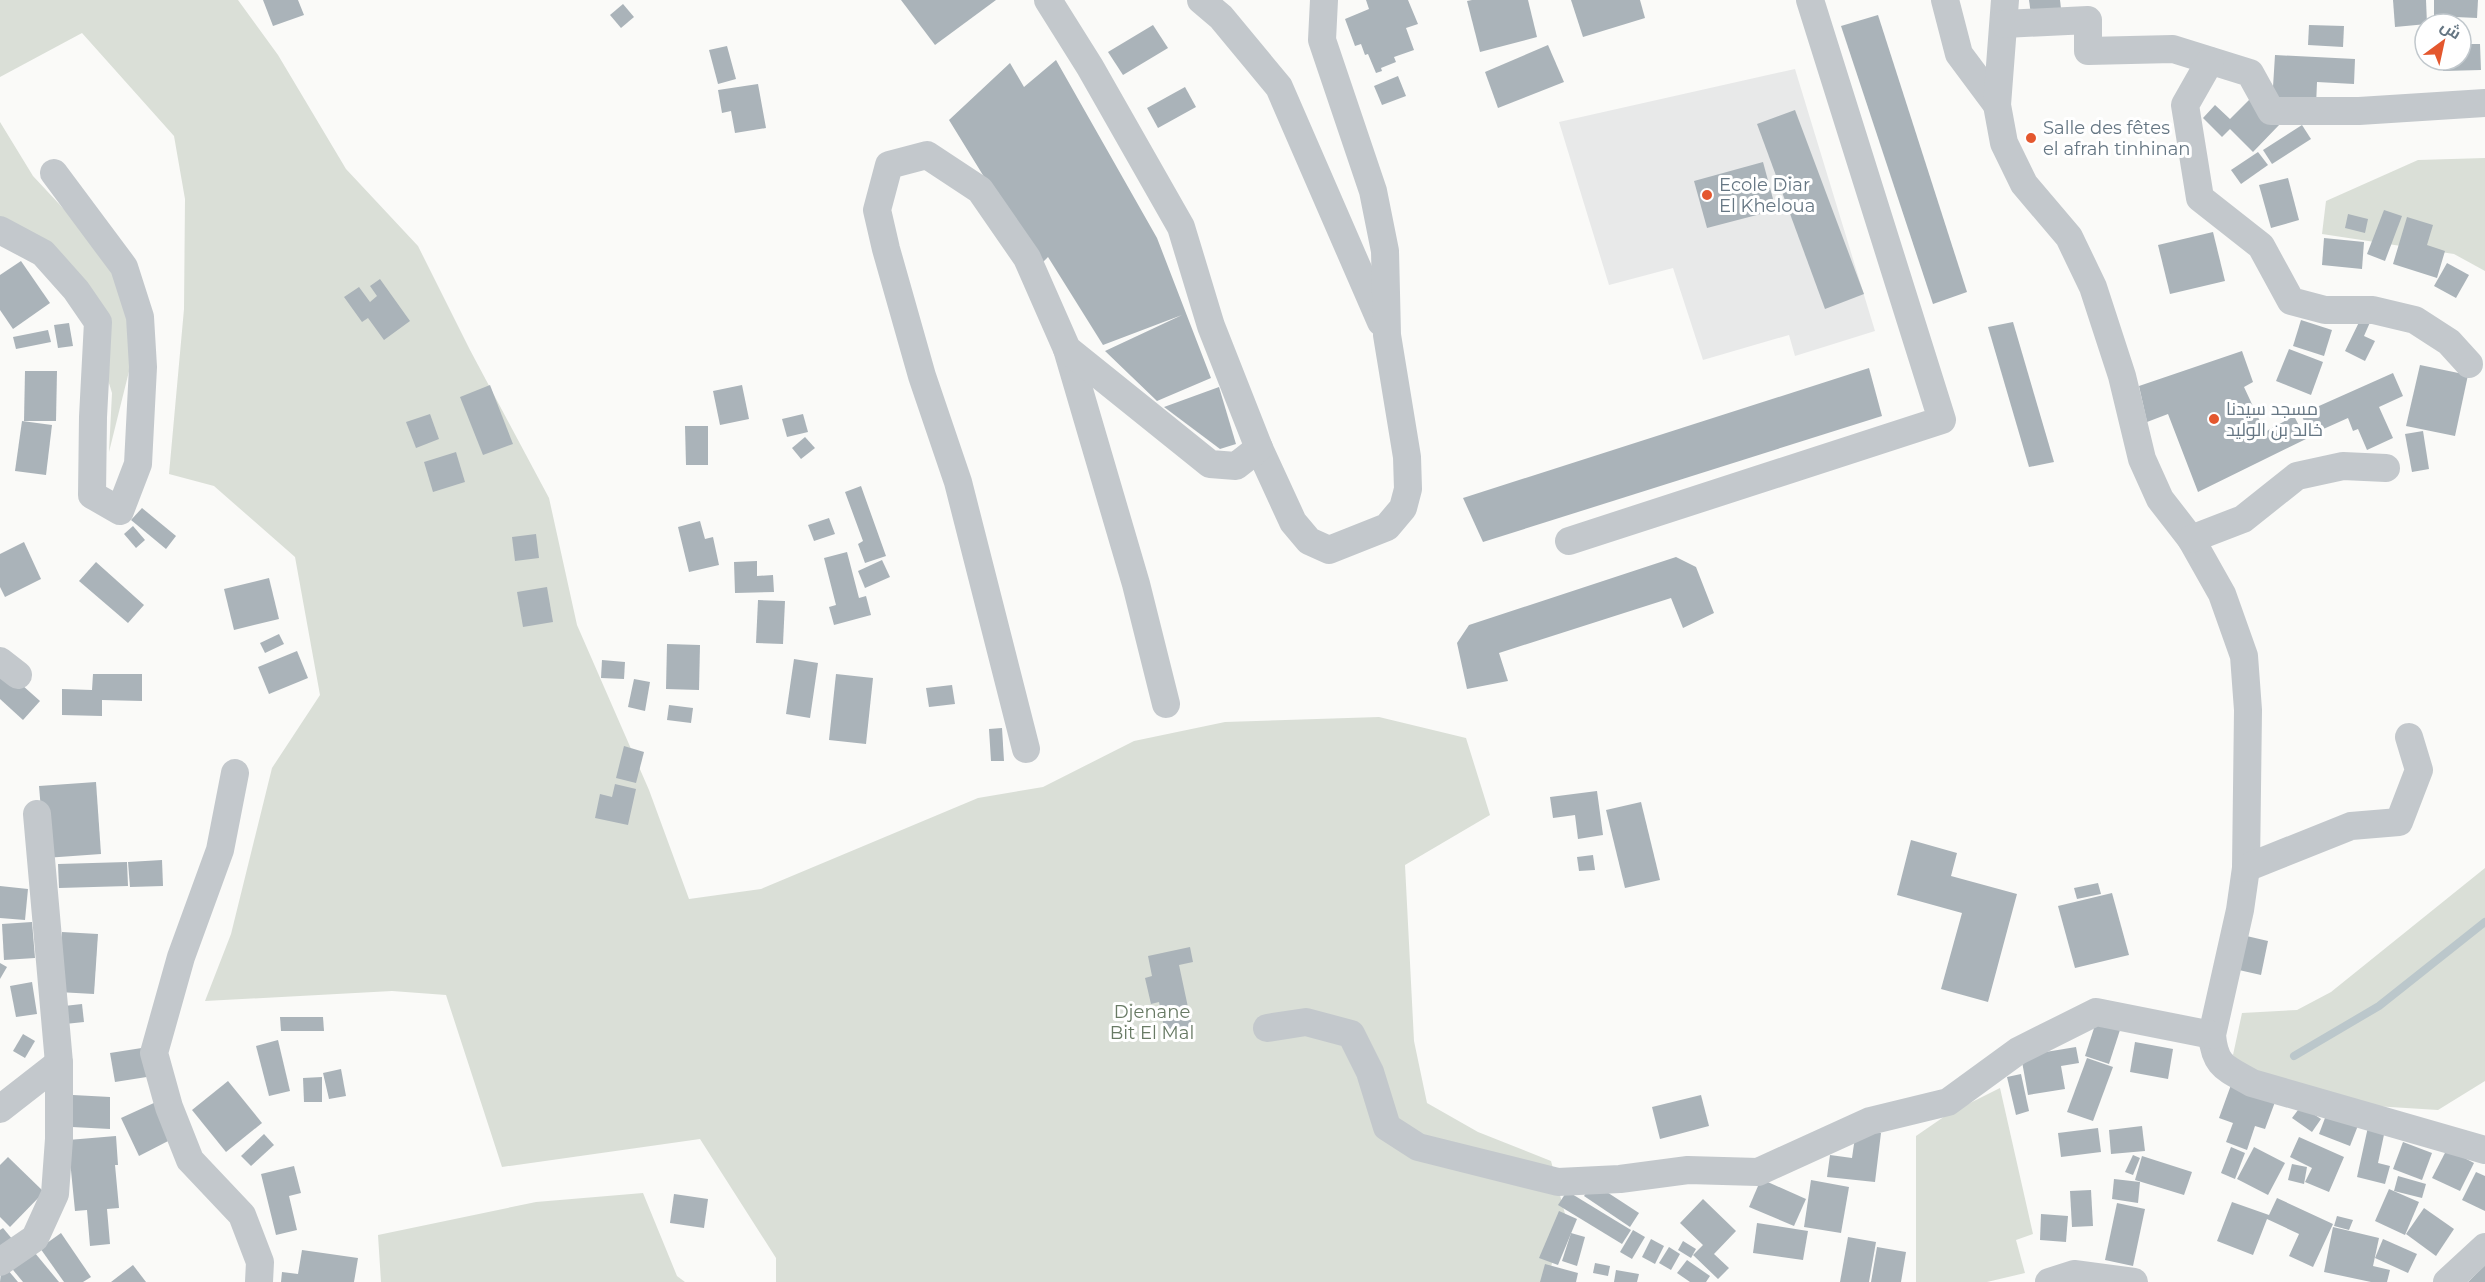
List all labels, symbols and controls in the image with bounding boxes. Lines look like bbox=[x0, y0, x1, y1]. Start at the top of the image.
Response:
north arrow bbox=[2413, 12, 2473, 72]
text: ش bbox=[2437, 16, 2465, 43]
place label: Salle des fêtes el afrah tinhinan bbox=[2043, 117, 2190, 160]
marker: Salle des fêtes el afrah tinhinan bbox=[2024, 131, 2038, 145]
place label: Ecole Diar El Kheloua bbox=[1719, 174, 1815, 217]
marker: Ecole Diar El Kheloua bbox=[1700, 188, 1714, 202]
place label: مسجد سيدنا خالد بن الوليد bbox=[2226, 398, 2323, 441]
marker: مسجد سيدنا خالد بن الوليد bbox=[2207, 412, 2221, 426]
park label: Djenane Bit El Mal bbox=[1110, 1001, 1194, 1044]

